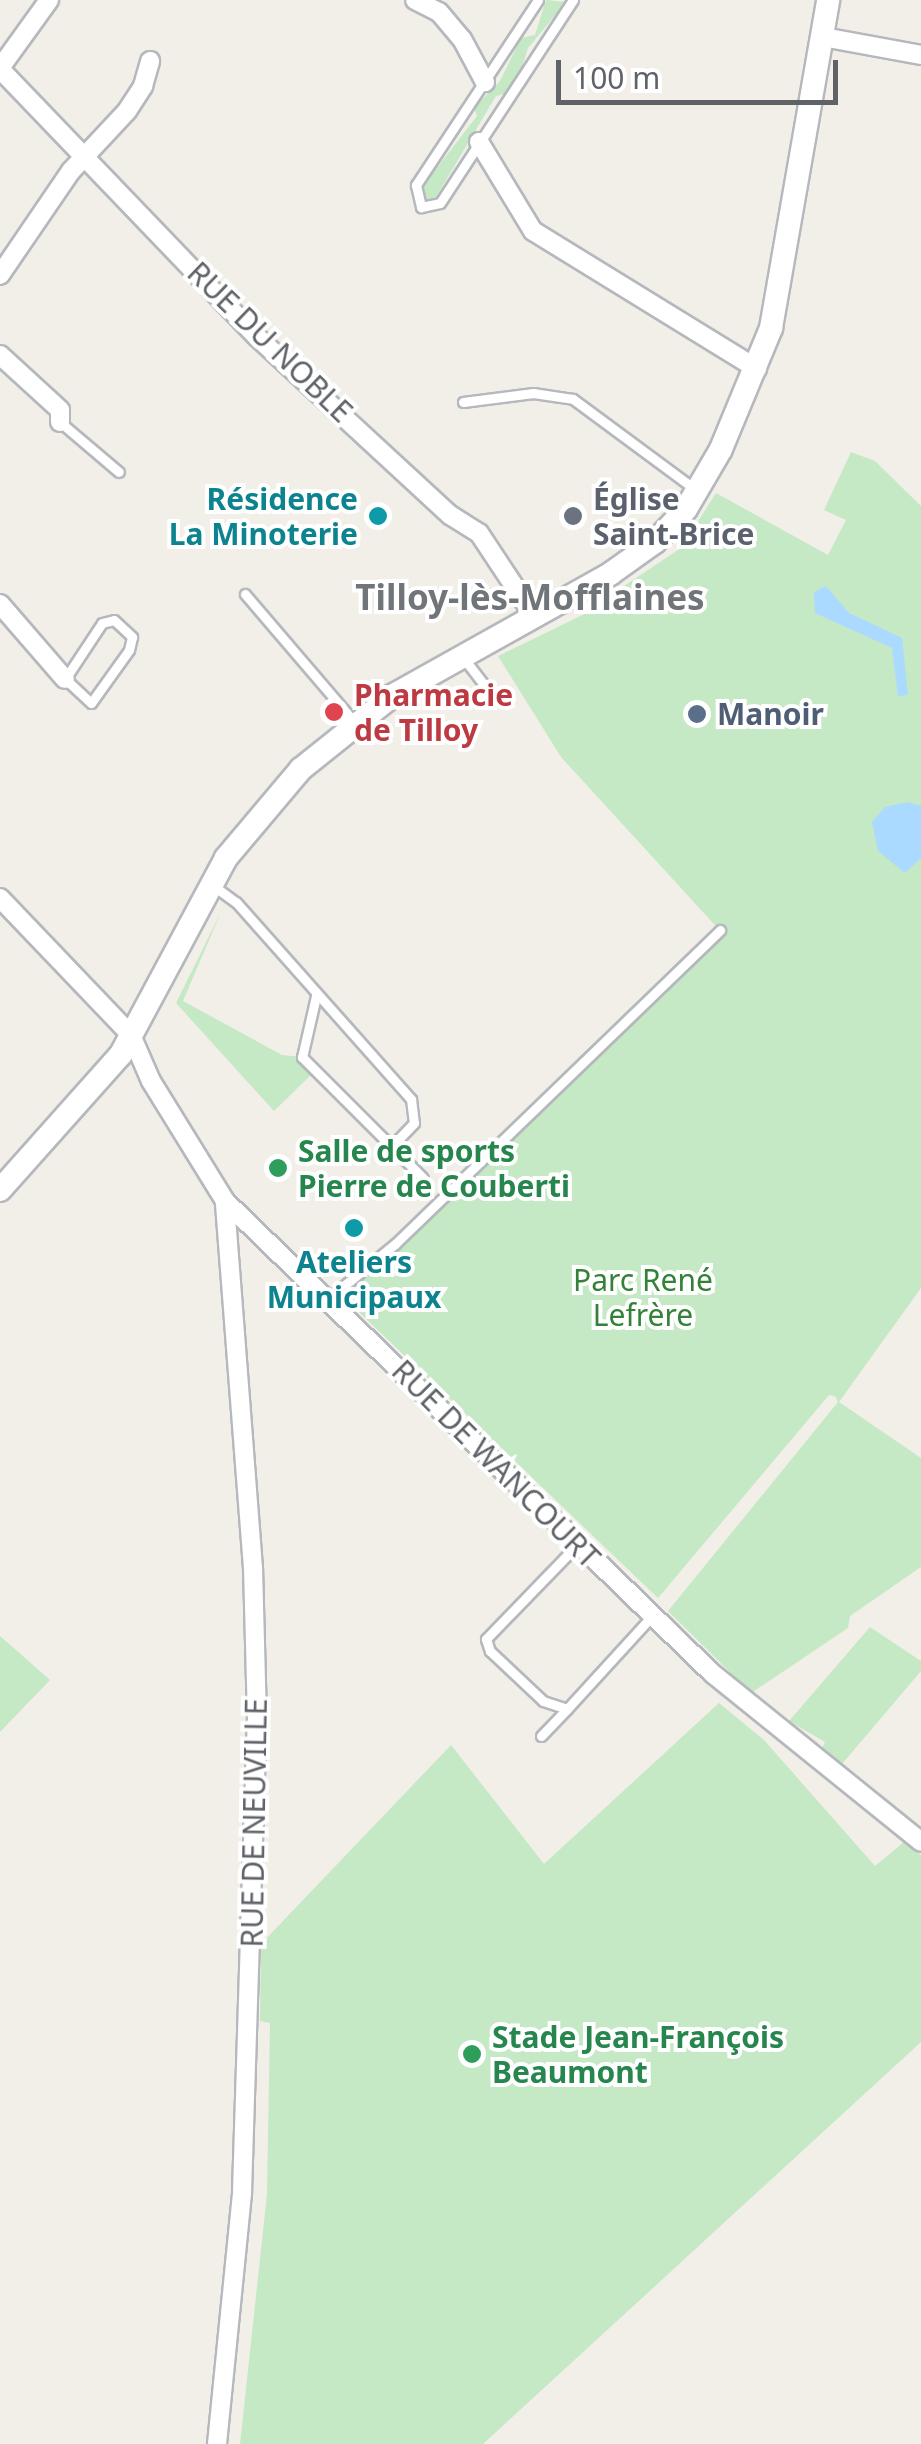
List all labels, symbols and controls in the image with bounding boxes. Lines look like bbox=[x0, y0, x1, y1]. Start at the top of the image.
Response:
scale bar bbox=[561, 40, 844, 102]
text: 100 m bbox=[573, 57, 660, 98]
street label: RUE DU NOBLE bbox=[180, 254, 360, 430]
place label: Résidence La Minoterie bbox=[169, 481, 358, 552]
place label: Église Saint-Brice bbox=[593, 481, 754, 552]
marker: Résidence La Minoterie bbox=[367, 505, 389, 527]
marker: Église Saint-Brice bbox=[562, 505, 584, 527]
district label: Tilloy-lès-Mofflaines bbox=[355, 576, 705, 618]
place label: Pharmacie de Tilloy bbox=[354, 677, 513, 748]
place label: Manoir bbox=[717, 696, 824, 732]
marker: Pharmacie de Tilloy bbox=[323, 701, 345, 723]
marker: Manoir bbox=[686, 703, 708, 725]
place label: Salle de sports Pierre de Couberti bbox=[298, 1133, 570, 1204]
marker: Salle de sports Pierre de Couberti bbox=[267, 1157, 289, 1179]
marker: Ateliers Municipaux bbox=[343, 1217, 365, 1239]
place label: Ateliers Municipaux bbox=[267, 1244, 441, 1314]
park label: Parc René Lefrère bbox=[573, 1262, 713, 1332]
street label: RUE DE WANCOURT bbox=[385, 1353, 607, 1575]
street label: RUE DE NEUVILLE bbox=[234, 1698, 274, 1948]
place label: Stade Jean-François Beaumont bbox=[492, 2019, 784, 2090]
marker: Stade Jean-François Beaumont bbox=[461, 2043, 483, 2065]

